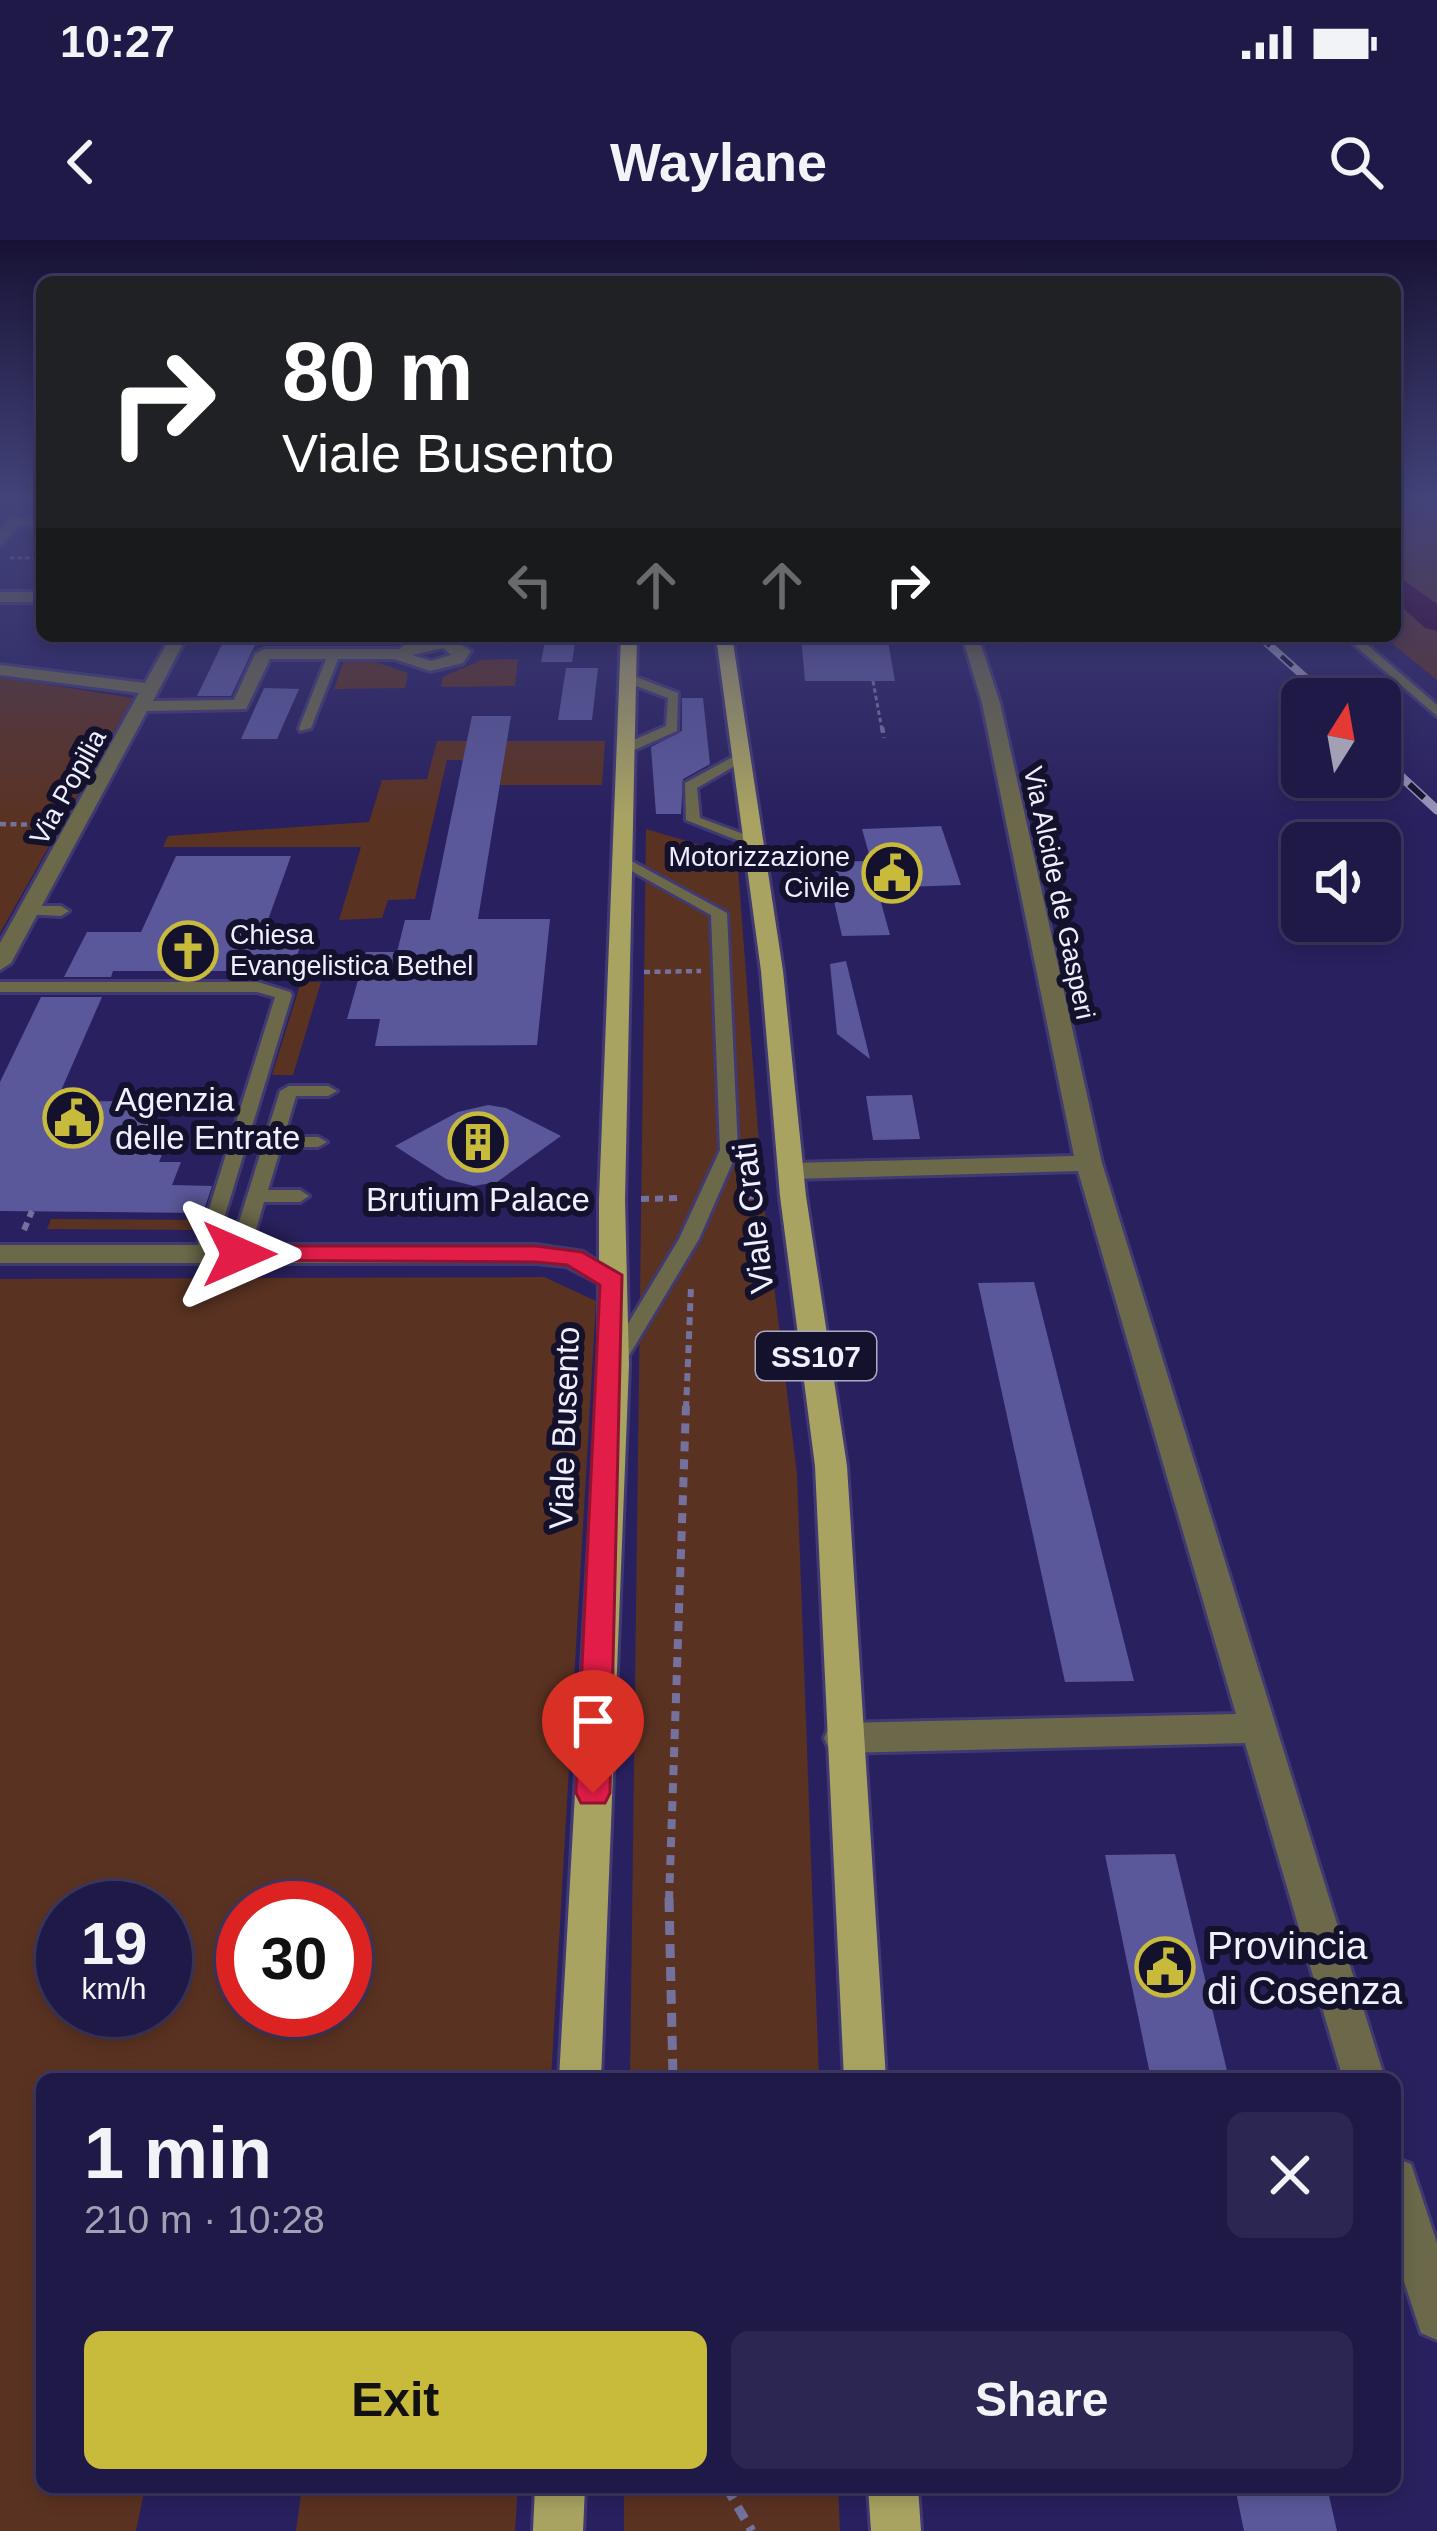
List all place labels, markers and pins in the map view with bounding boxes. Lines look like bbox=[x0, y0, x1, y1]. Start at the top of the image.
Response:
place label: Motorizzazione Civile bbox=[668, 842, 850, 903]
public building icon: Motorizzazione Civile bbox=[861, 842, 923, 904]
church icon: Chiesa Evangelistica Bethel bbox=[157, 920, 219, 982]
place label: Chiesa Evangelistica Bethel bbox=[230, 920, 473, 981]
place label: Agenzia delle Entrate bbox=[115, 1081, 300, 1156]
public building icon: Agenzia delle Entrate bbox=[42, 1087, 104, 1149]
building icon: Brutium Palace bbox=[447, 1111, 509, 1173]
place label: Brutium Palace bbox=[366, 1181, 590, 1218]
pin bbox=[542, 1670, 644, 1793]
place label: Provincia di Cosenza bbox=[1207, 1924, 1402, 2012]
public building icon: Provincia di Cosenza bbox=[1134, 1936, 1196, 1998]

